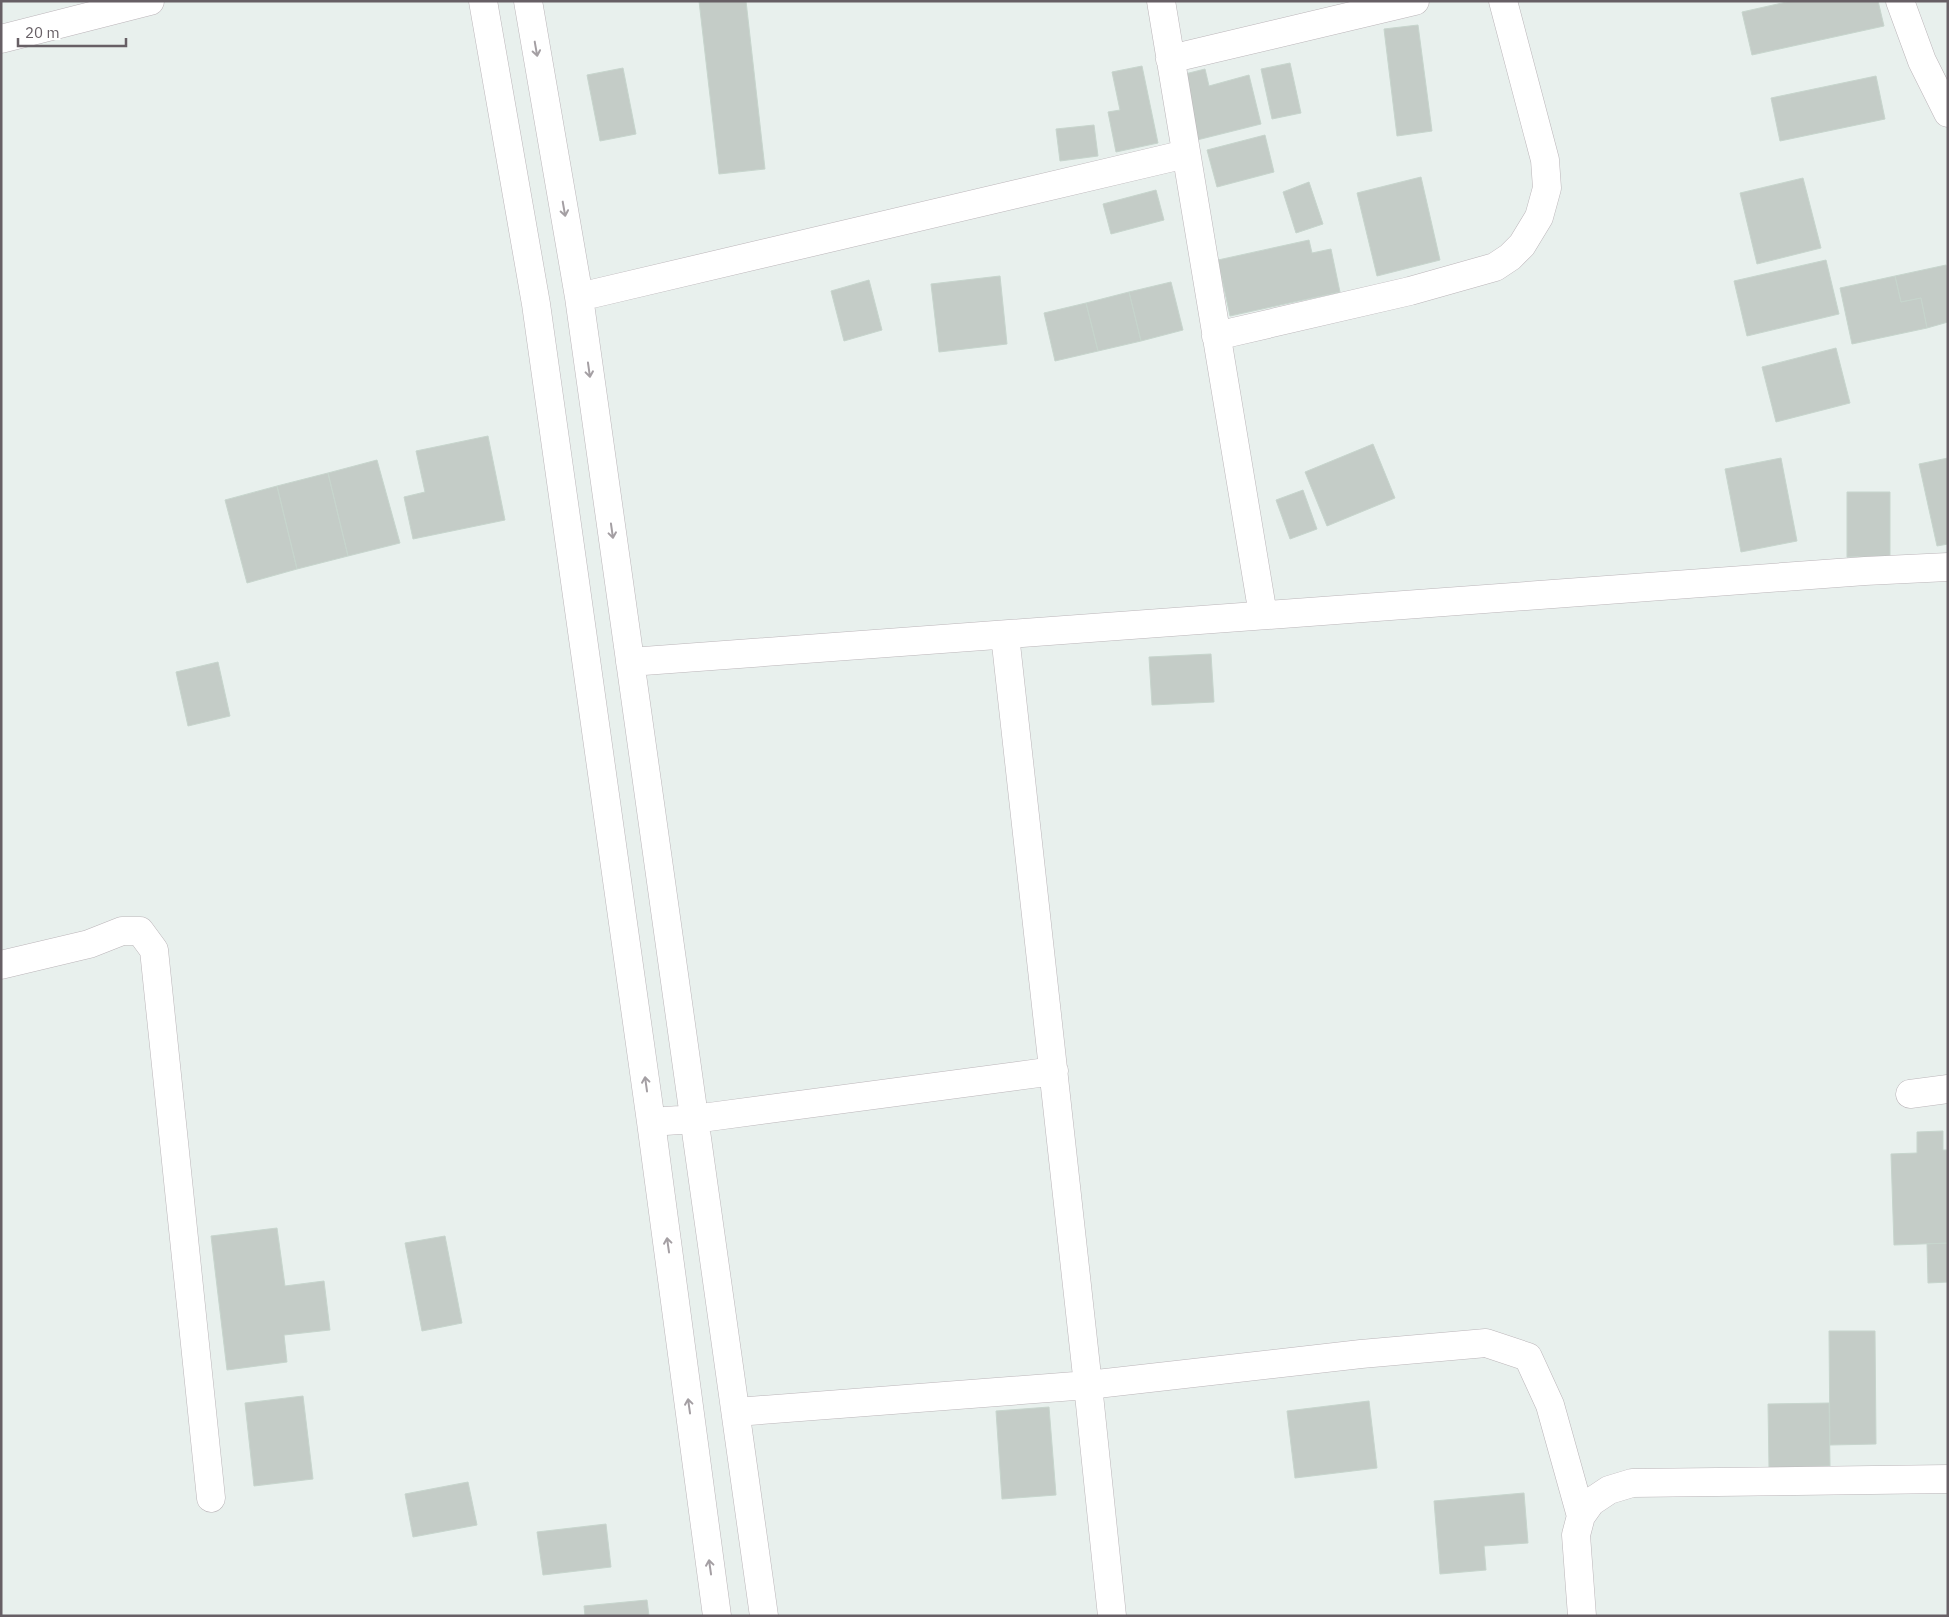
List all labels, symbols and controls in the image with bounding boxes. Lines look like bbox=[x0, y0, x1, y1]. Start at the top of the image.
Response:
scale bar bbox=[18, 15, 125, 47]
text: 20 m bbox=[25, 23, 60, 42]
one-way arrow bbox=[532, 41, 542, 57]
one-way arrow bbox=[559, 201, 569, 217]
one-way arrow bbox=[584, 362, 594, 378]
one-way arrow bbox=[607, 522, 617, 538]
one-way arrow bbox=[641, 1076, 651, 1092]
one-way arrow bbox=[663, 1238, 673, 1254]
one-way arrow bbox=[684, 1399, 694, 1415]
one-way arrow bbox=[705, 1560, 715, 1576]

